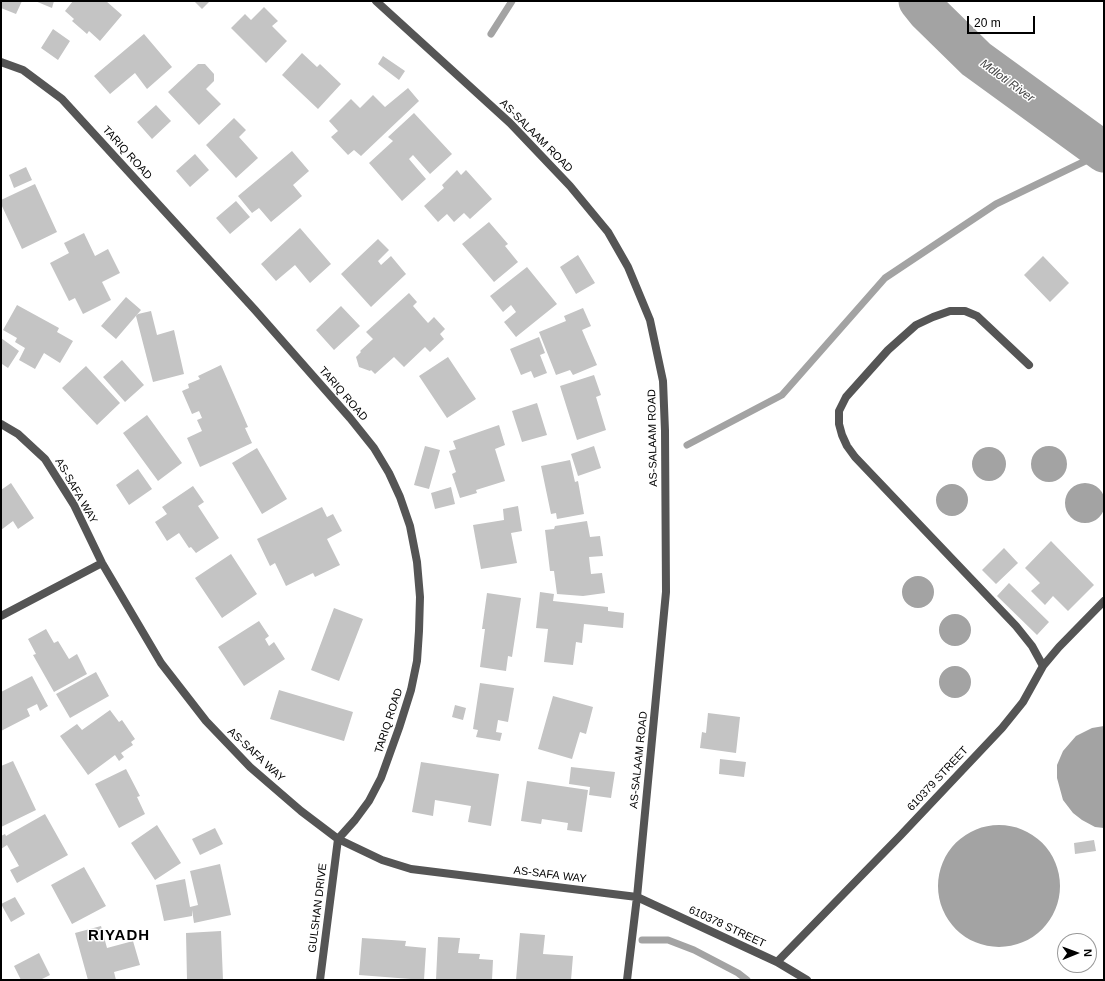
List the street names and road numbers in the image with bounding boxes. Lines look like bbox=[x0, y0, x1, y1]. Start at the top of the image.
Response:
street label: AS-SALAAM ROAD bbox=[497, 97, 575, 175]
street label: TARIQ ROAD bbox=[99, 123, 155, 183]
street label: TARIQ ROAD bbox=[316, 364, 370, 424]
street label: AS-SALAAM ROAD bbox=[646, 389, 660, 487]
street label: AS-SAFA WAY bbox=[52, 456, 100, 526]
street label: TARIQ ROAD bbox=[372, 687, 406, 755]
street label: AS-SALAAM ROAD bbox=[627, 711, 651, 809]
street label: AS-SAFA WAY bbox=[225, 725, 287, 785]
street label: 610379 STREET bbox=[905, 744, 971, 814]
street label: GULSHAN DRIVE bbox=[306, 863, 330, 953]
street label: AS-SAFA WAY bbox=[513, 864, 587, 886]
street label: 610378 STREET bbox=[687, 903, 767, 951]

